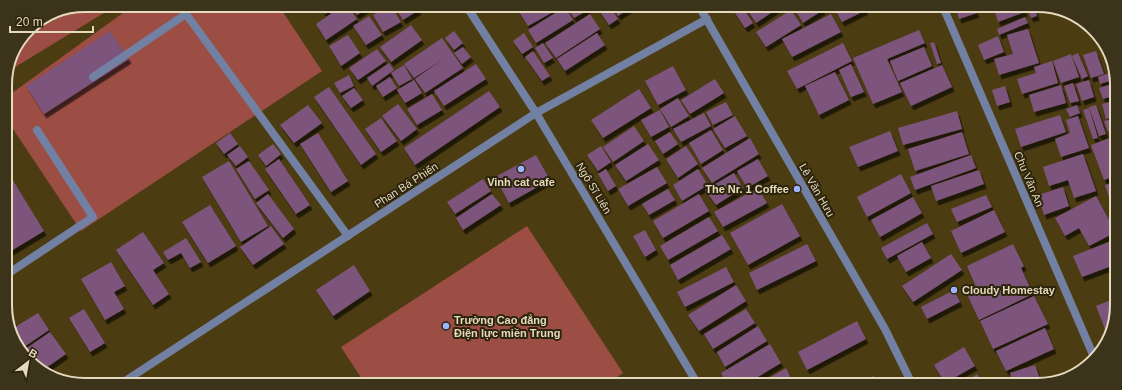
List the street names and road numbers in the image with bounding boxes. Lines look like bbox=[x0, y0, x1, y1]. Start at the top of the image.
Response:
street label: Chu Văn An bbox=[1012, 150, 1046, 208]
street label: Phan Bá Phiến bbox=[372, 160, 440, 210]
street label: Ngô Sĩ Liên bbox=[574, 160, 614, 216]
street label: Lê Văn Hưu bbox=[797, 161, 837, 219]

